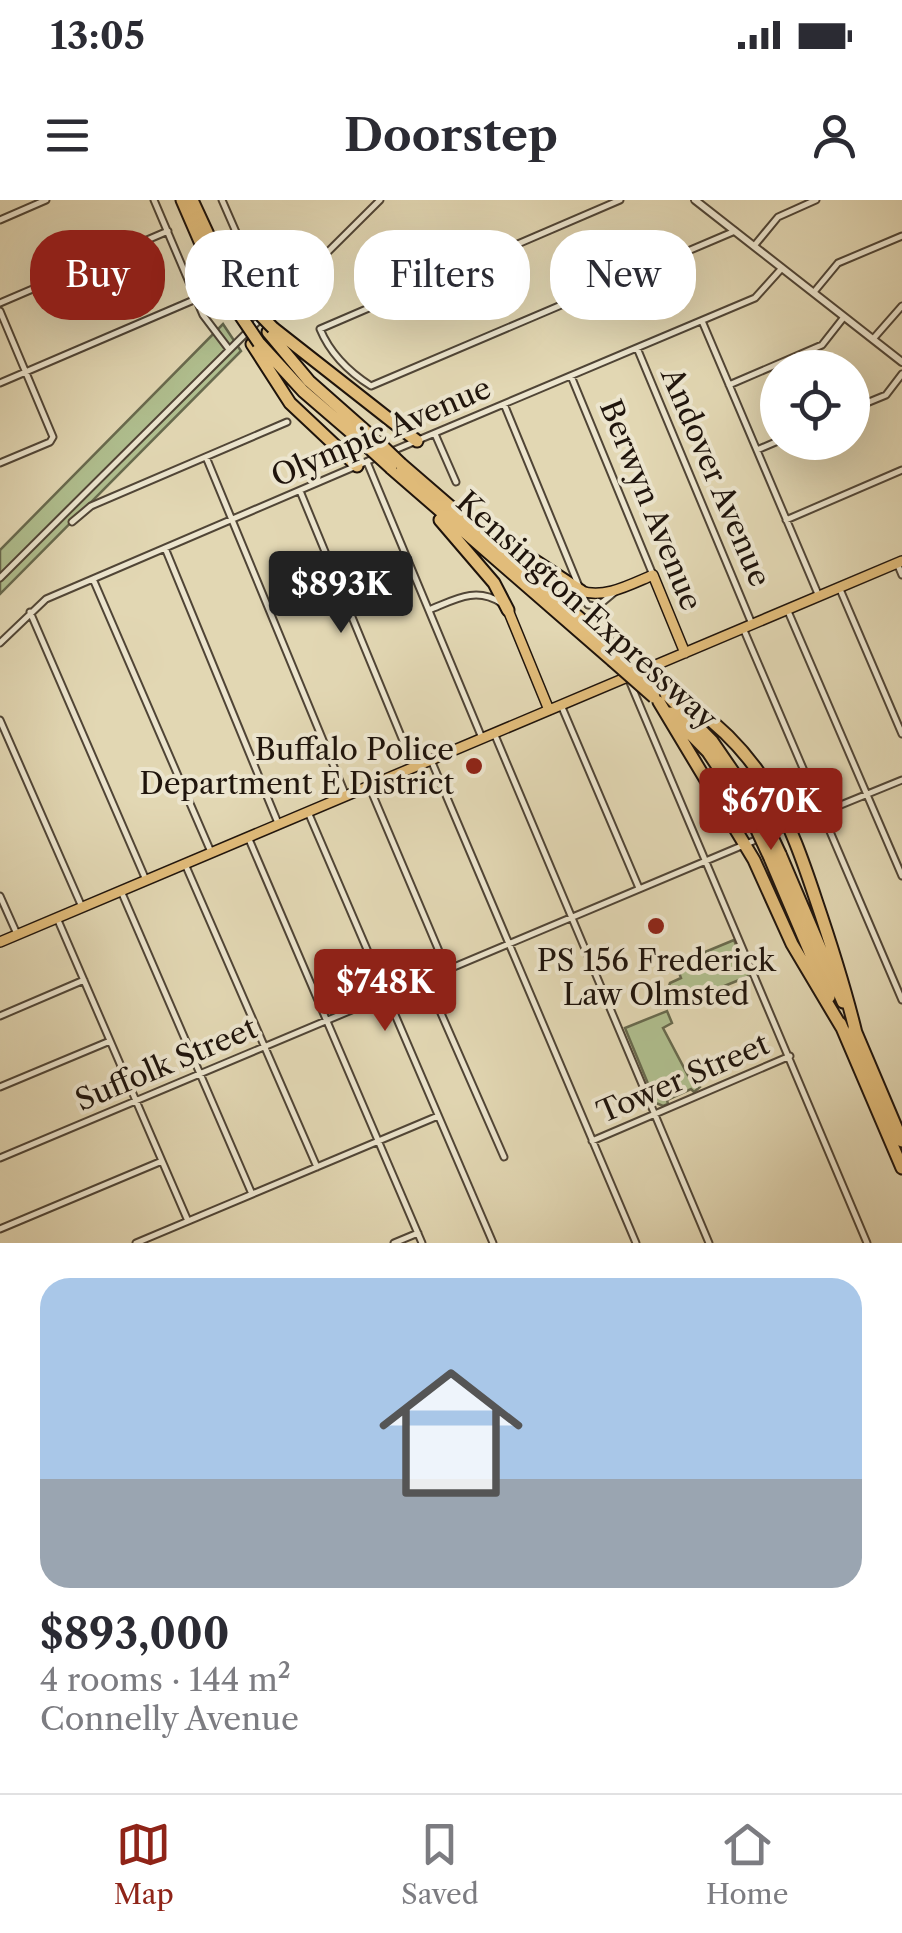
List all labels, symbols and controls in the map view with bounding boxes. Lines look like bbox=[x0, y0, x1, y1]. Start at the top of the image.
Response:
text: 13:05 bbox=[50, 12, 145, 59]
text: Doorstep bbox=[344, 107, 558, 163]
icon: menu bbox=[40, 108, 95, 163]
icon: person bbox=[807, 108, 862, 163]
chip: Buy bbox=[30, 230, 165, 320]
chip: Rent bbox=[185, 230, 334, 320]
chip: Filters bbox=[354, 230, 530, 320]
chip: New bbox=[550, 230, 696, 320]
map controls bbox=[760, 350, 870, 460]
button: locate bbox=[760, 350, 870, 460]
street label: Andover Avenue bbox=[653, 361, 779, 592]
street label: Olympic Avenue bbox=[266, 369, 496, 495]
street label: Berwyn Avenue bbox=[592, 394, 710, 616]
street label: Kensington Expressway bbox=[449, 483, 725, 737]
pin: $893K bbox=[271, 551, 411, 636]
text: $893K bbox=[291, 564, 391, 603]
place label: Buffalo Police Department E District bbox=[139, 731, 454, 802]
marker: Buffalo Police Department E District bbox=[463, 755, 485, 777]
pin: $670K bbox=[701, 768, 841, 853]
text: $670K bbox=[721, 781, 821, 820]
marker: PS 156 Frederick Law Olmsted bbox=[645, 915, 667, 937]
place label: PS 156 Frederick Law Olmsted bbox=[537, 942, 777, 1013]
pin: $748K bbox=[315, 949, 455, 1034]
text: $748K bbox=[336, 962, 434, 1001]
street label: Suffolk Street bbox=[70, 1009, 263, 1119]
street label: Tower Street bbox=[592, 1025, 775, 1131]
icon: home bbox=[361, 1343, 541, 1523]
text: $893,000 bbox=[40, 1608, 229, 1660]
text: 4 rooms · 144 m² bbox=[40, 1660, 291, 1699]
text: Connelly Avenue bbox=[40, 1699, 299, 1738]
tab: Map bbox=[114, 1817, 174, 1911]
tab: Saved bbox=[401, 1817, 479, 1911]
tab: Home bbox=[706, 1817, 788, 1911]

